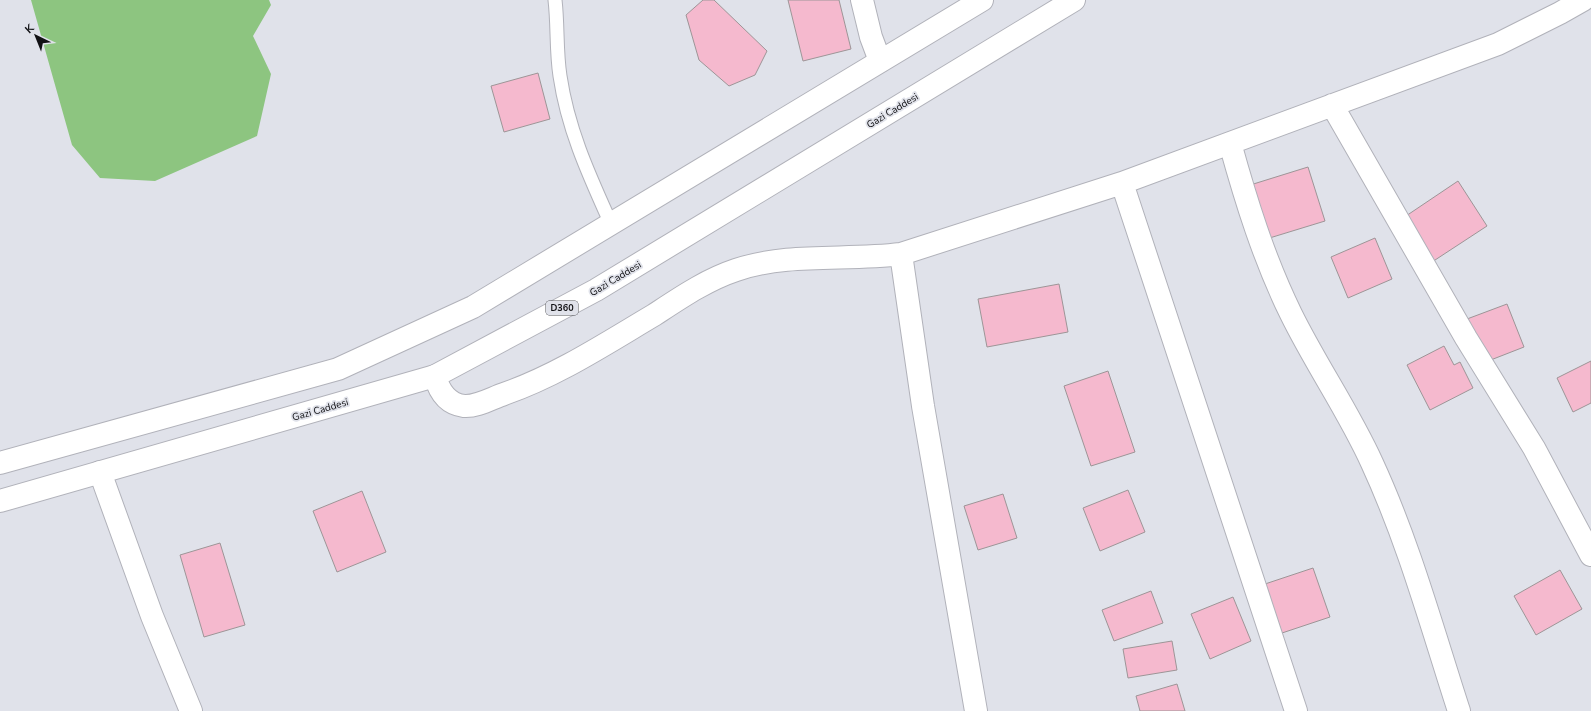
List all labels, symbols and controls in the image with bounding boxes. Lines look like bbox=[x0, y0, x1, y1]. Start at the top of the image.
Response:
north arrow bbox=[16, 16, 56, 56]
text: K bbox=[22, 21, 38, 37]
street label: Gazi Caddesi bbox=[864, 90, 921, 132]
street label: Gazi Caddesi bbox=[587, 258, 644, 300]
road number: D360 bbox=[546, 301, 578, 315]
street label: Gazi Caddesi bbox=[290, 395, 350, 425]

